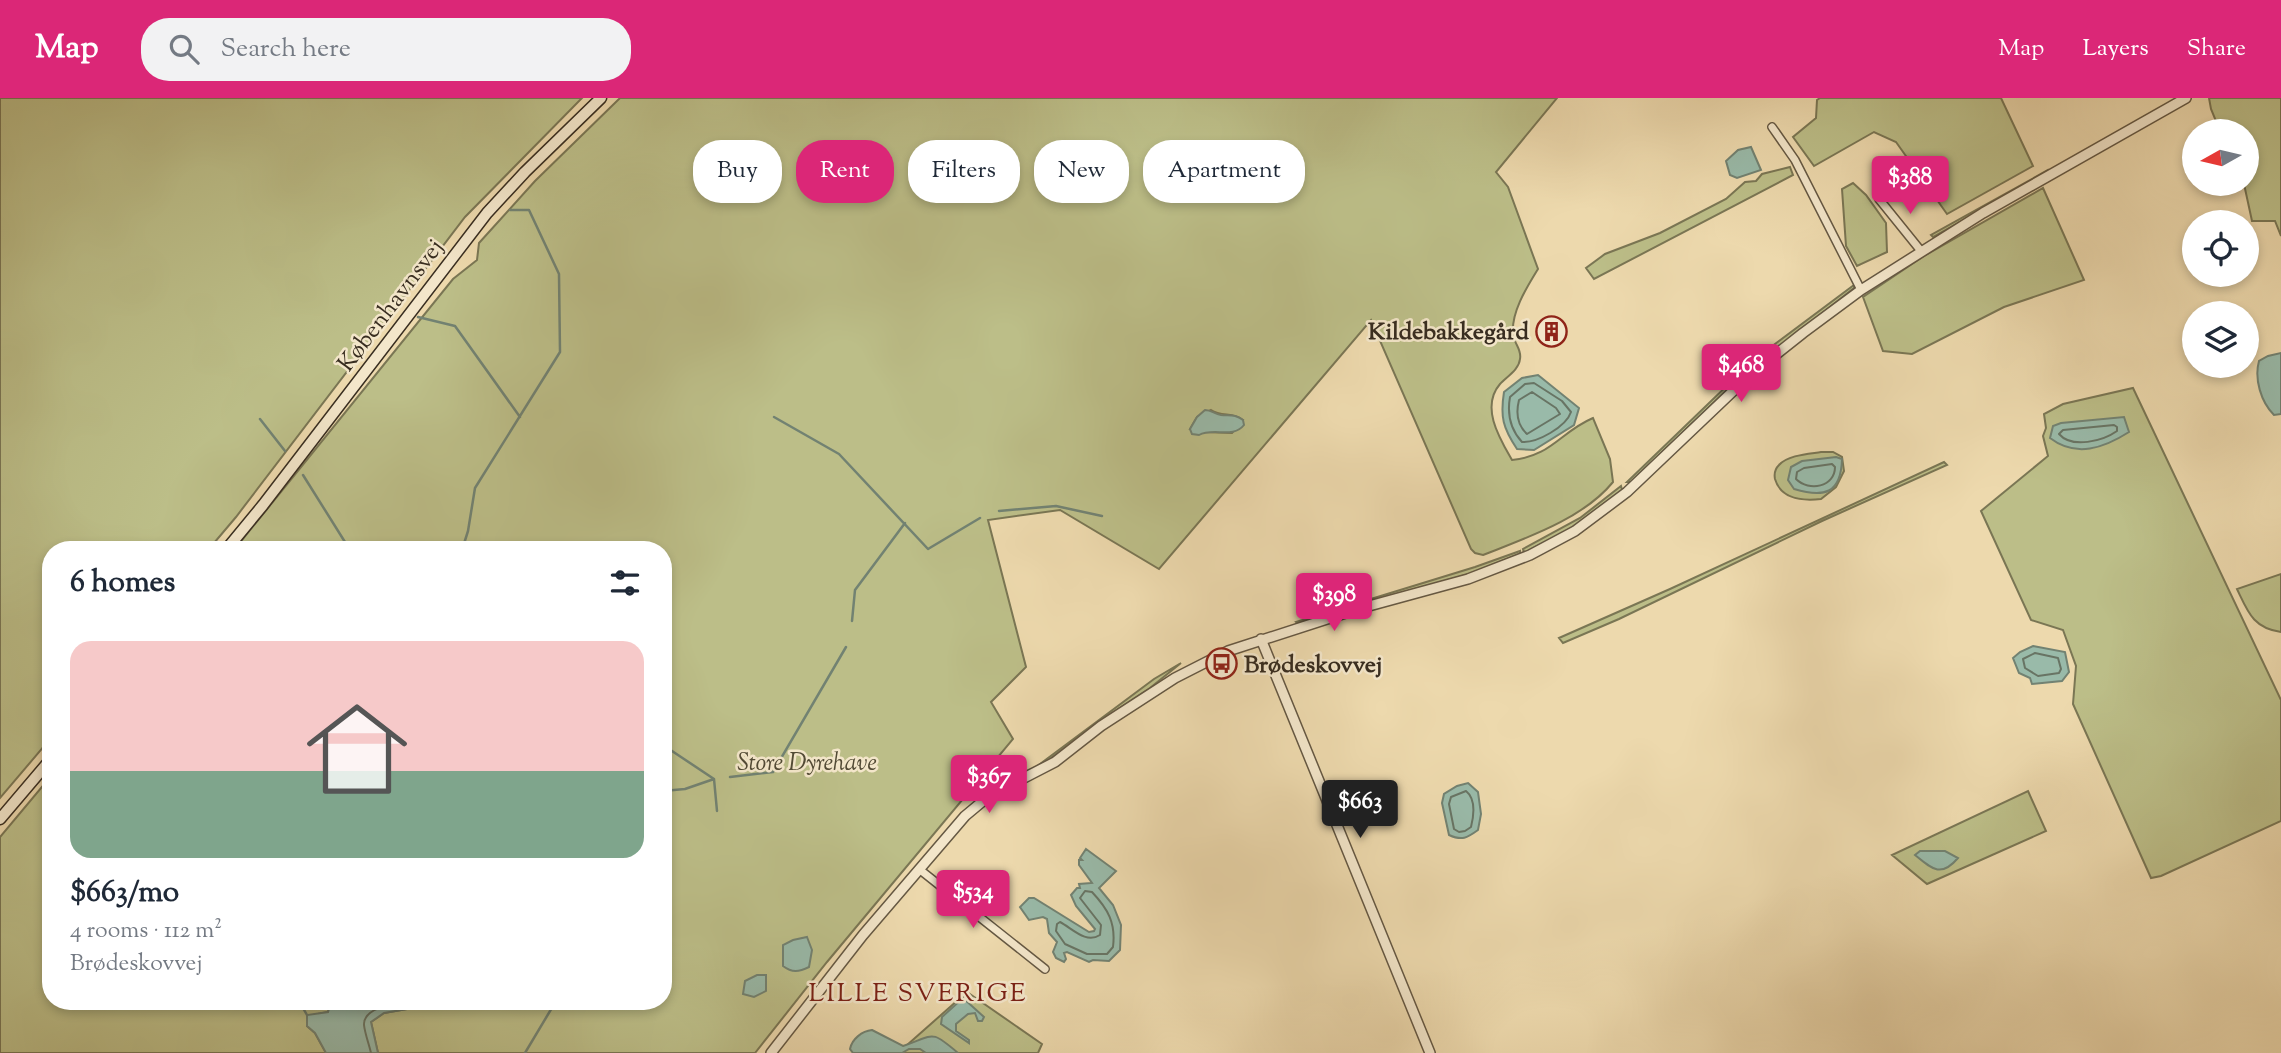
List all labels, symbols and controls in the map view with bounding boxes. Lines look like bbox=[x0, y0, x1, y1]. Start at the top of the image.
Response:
search box bbox=[141, 18, 631, 81]
text: Map bbox=[35, 25, 99, 73]
icon: search bbox=[165, 30, 203, 68]
text: Search here bbox=[221, 31, 351, 68]
text: Map bbox=[1998, 32, 2044, 66]
text: Layers bbox=[2082, 32, 2149, 66]
text: Share bbox=[2187, 32, 2246, 66]
north arrow bbox=[2182, 119, 2259, 196]
map controls bbox=[2182, 119, 2259, 378]
chip: Buy bbox=[693, 140, 782, 203]
chip: Rent bbox=[796, 140, 894, 203]
chip: Filters bbox=[908, 140, 1020, 203]
chip: New bbox=[1034, 140, 1129, 203]
chip: Apartment bbox=[1143, 140, 1305, 203]
pin: $388 bbox=[1869, 156, 1951, 216]
text: $388 bbox=[1888, 162, 1932, 195]
button: locate bbox=[2182, 210, 2259, 287]
street label: Københavnsvej bbox=[330, 233, 453, 380]
button: layers bbox=[2182, 301, 2259, 378]
building icon: Kildebakkegård bbox=[1535, 314, 1569, 348]
place label: Kildebakkegård bbox=[1368, 316, 1529, 350]
pin: $468 bbox=[1700, 344, 1782, 404]
text: $468 bbox=[1718, 350, 1764, 383]
text: 6 homes bbox=[70, 562, 175, 605]
icon: filters bbox=[606, 564, 644, 602]
pin: $398 bbox=[1293, 574, 1375, 633]
text: $398 bbox=[1312, 579, 1356, 612]
bus stop icon: Brødeskovvej bbox=[1204, 647, 1238, 681]
place label: Brødeskovvej bbox=[1244, 649, 1382, 683]
icon: home bbox=[294, 686, 420, 812]
park label: Store Dyrehave bbox=[737, 747, 877, 781]
pin: $367 bbox=[948, 756, 1030, 815]
text: $367 bbox=[967, 761, 1011, 794]
pin: $663 bbox=[1319, 780, 1401, 840]
text: $663 bbox=[1338, 786, 1382, 819]
pin: $534 bbox=[932, 870, 1014, 930]
text: $663/mo bbox=[70, 872, 179, 915]
text: $534 bbox=[952, 876, 994, 909]
text: 4 rooms · 112 m² bbox=[70, 915, 222, 948]
text: Brødeskovvej bbox=[70, 948, 203, 981]
district label: LILLE SVERIGE bbox=[809, 976, 1027, 1013]

